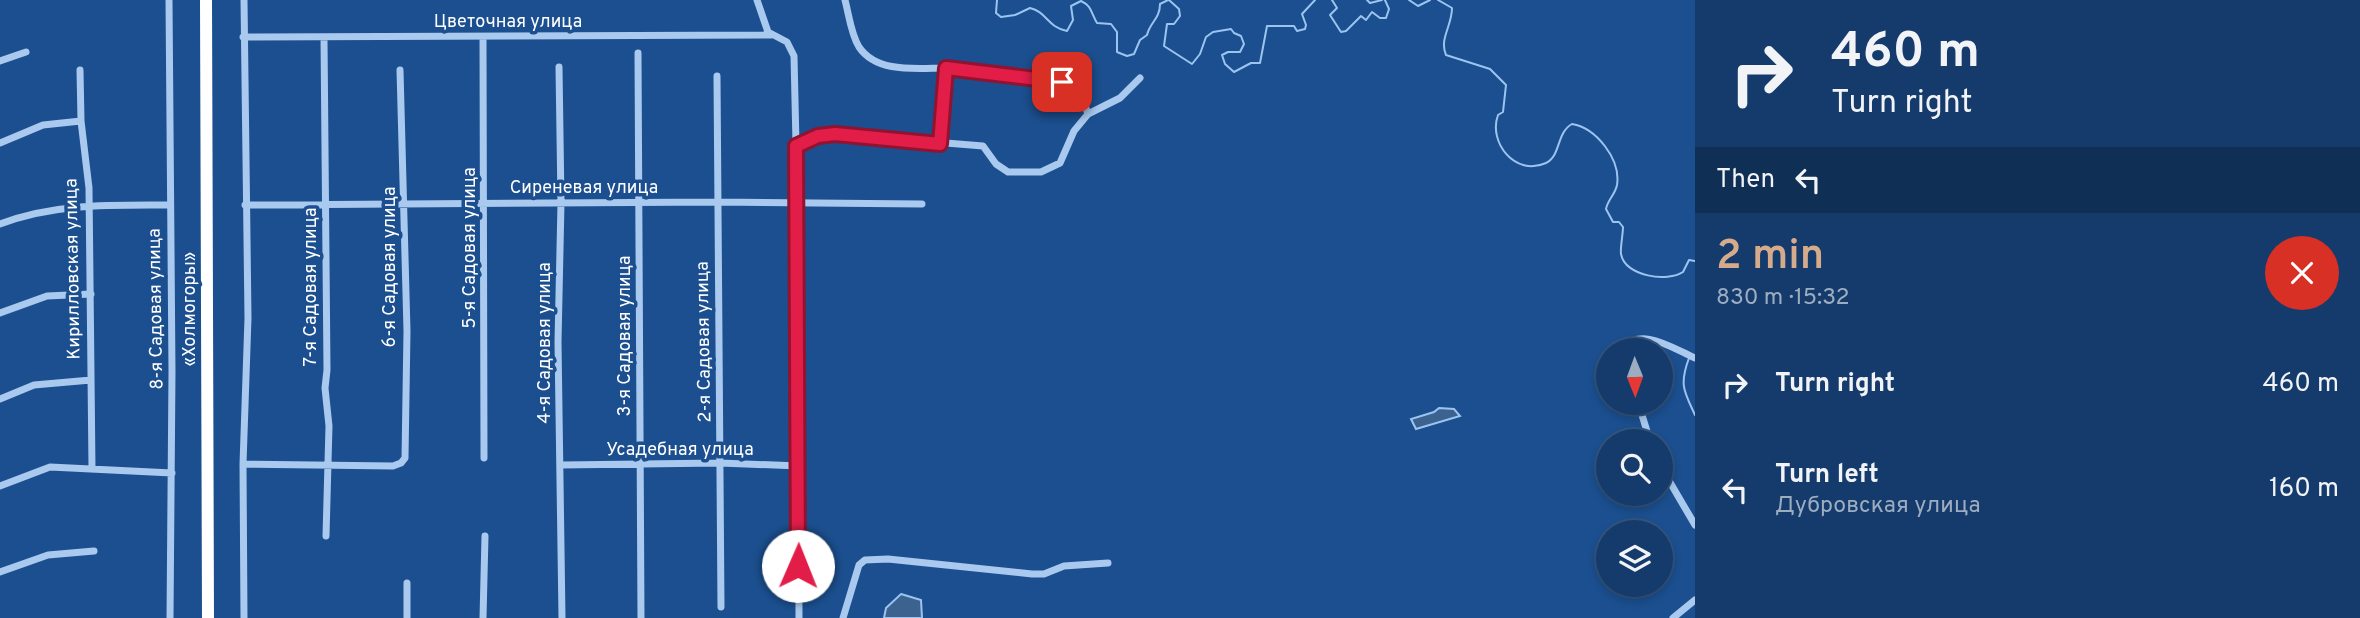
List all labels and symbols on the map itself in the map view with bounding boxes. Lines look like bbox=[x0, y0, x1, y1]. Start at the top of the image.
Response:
street label: Цветочная улица bbox=[434, 11, 582, 34]
pin bbox=[1032, 52, 1092, 112]
street label: 5-я Садовая улица bbox=[459, 167, 482, 329]
street label: Сиреневая улица bbox=[510, 177, 658, 200]
street label: Кирилловская улица bbox=[60, 178, 87, 360]
street label: 6-я Садовая улица bbox=[379, 186, 402, 348]
street label: 7-я Садовая улица bbox=[300, 208, 323, 366]
street label: 8-я Садовая улица bbox=[144, 228, 169, 390]
street label: «Холмогоры» bbox=[179, 252, 202, 366]
street label: 3-я Садовая улица bbox=[614, 255, 637, 417]
street label: 2-я Садовая улица bbox=[692, 261, 717, 423]
street label: 4-я Садовая улица bbox=[534, 262, 557, 424]
north arrow bbox=[1596, 338, 1673, 415]
street label: Усадебная улица bbox=[606, 439, 754, 462]
position arrow bbox=[761, 529, 835, 603]

